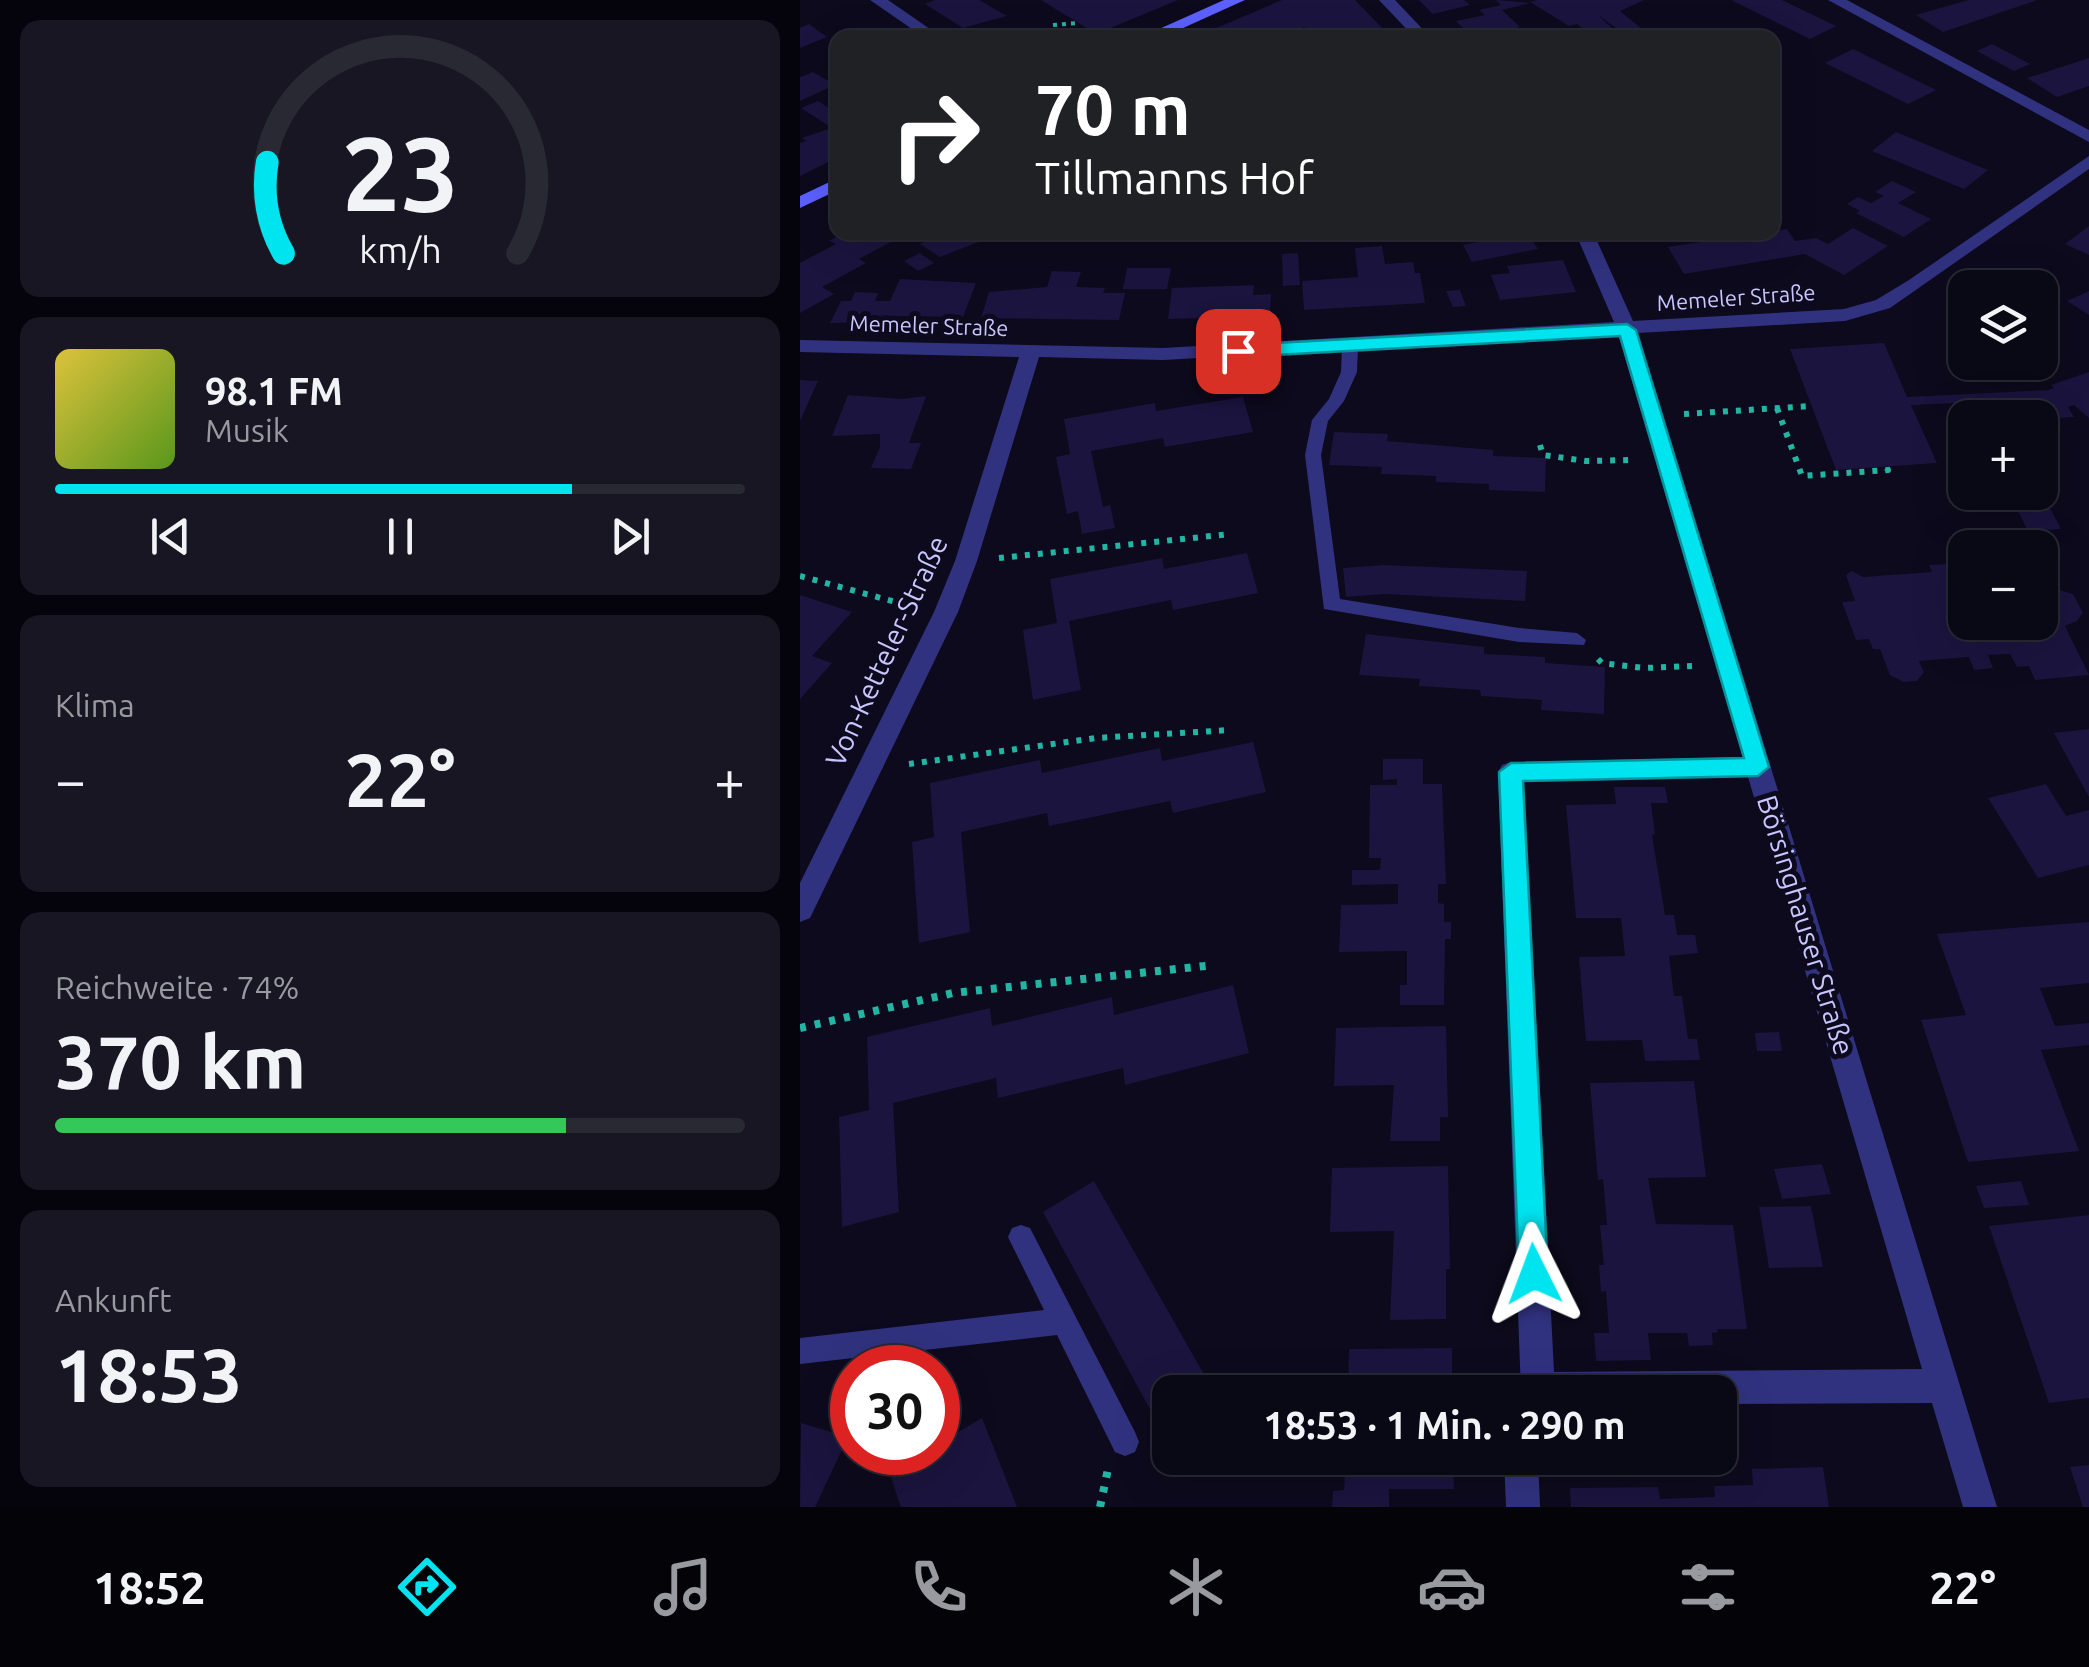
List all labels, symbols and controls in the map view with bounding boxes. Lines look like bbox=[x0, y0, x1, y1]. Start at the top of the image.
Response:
icon: right bbox=[870, 70, 1000, 200]
text: 70 m bbox=[1035, 70, 1191, 148]
text: 23 bbox=[341, 114, 459, 231]
text: Tillmanns Hof bbox=[1035, 152, 1314, 203]
text: km/h bbox=[359, 230, 441, 270]
map controls bbox=[1948, 270, 2058, 640]
button: layers bbox=[1948, 270, 2058, 380]
street label: Memeler Straße bbox=[1656, 279, 1816, 315]
pin bbox=[1196, 309, 1281, 394]
street label: Memeler Straße bbox=[849, 310, 1009, 340]
icon: arrive bbox=[1211, 324, 1266, 379]
text: 98.1 FM bbox=[205, 370, 343, 412]
button: + bbox=[1948, 400, 2058, 510]
text: Musik bbox=[205, 412, 289, 448]
icon: previous bbox=[143, 509, 198, 564]
icon: pause bbox=[373, 509, 428, 564]
icon: next bbox=[603, 509, 658, 564]
button: − bbox=[1948, 530, 2058, 640]
street label: Von-Ketteler-Straße bbox=[819, 531, 953, 771]
text: Klima bbox=[55, 687, 135, 723]
text: 22° bbox=[344, 737, 456, 821]
text: − bbox=[55, 749, 86, 810]
text: + bbox=[714, 749, 745, 810]
street label: Börsinghauser Straße bbox=[1752, 791, 1860, 1059]
text: Reichweite · 74% bbox=[55, 969, 299, 1005]
text: 370 km bbox=[55, 1019, 306, 1103]
position arrow bbox=[1482, 1222, 1586, 1326]
text: Ankunft bbox=[55, 1282, 172, 1318]
text: 18:53 bbox=[55, 1332, 243, 1416]
speed limit sign: 30 bbox=[830, 1345, 960, 1475]
text: 18:53 · 1 Min. · 290 m bbox=[1263, 1404, 1626, 1446]
icon: directions bbox=[392, 1552, 462, 1622]
icon: music bbox=[648, 1552, 718, 1622]
icon: phone bbox=[904, 1552, 974, 1622]
icon: climate bbox=[1161, 1552, 1231, 1622]
icon: car bbox=[1417, 1552, 1487, 1622]
icon: filters bbox=[1673, 1552, 1743, 1622]
text: 18:52 bbox=[93, 1562, 206, 1613]
text: 22° bbox=[1929, 1562, 1996, 1613]

